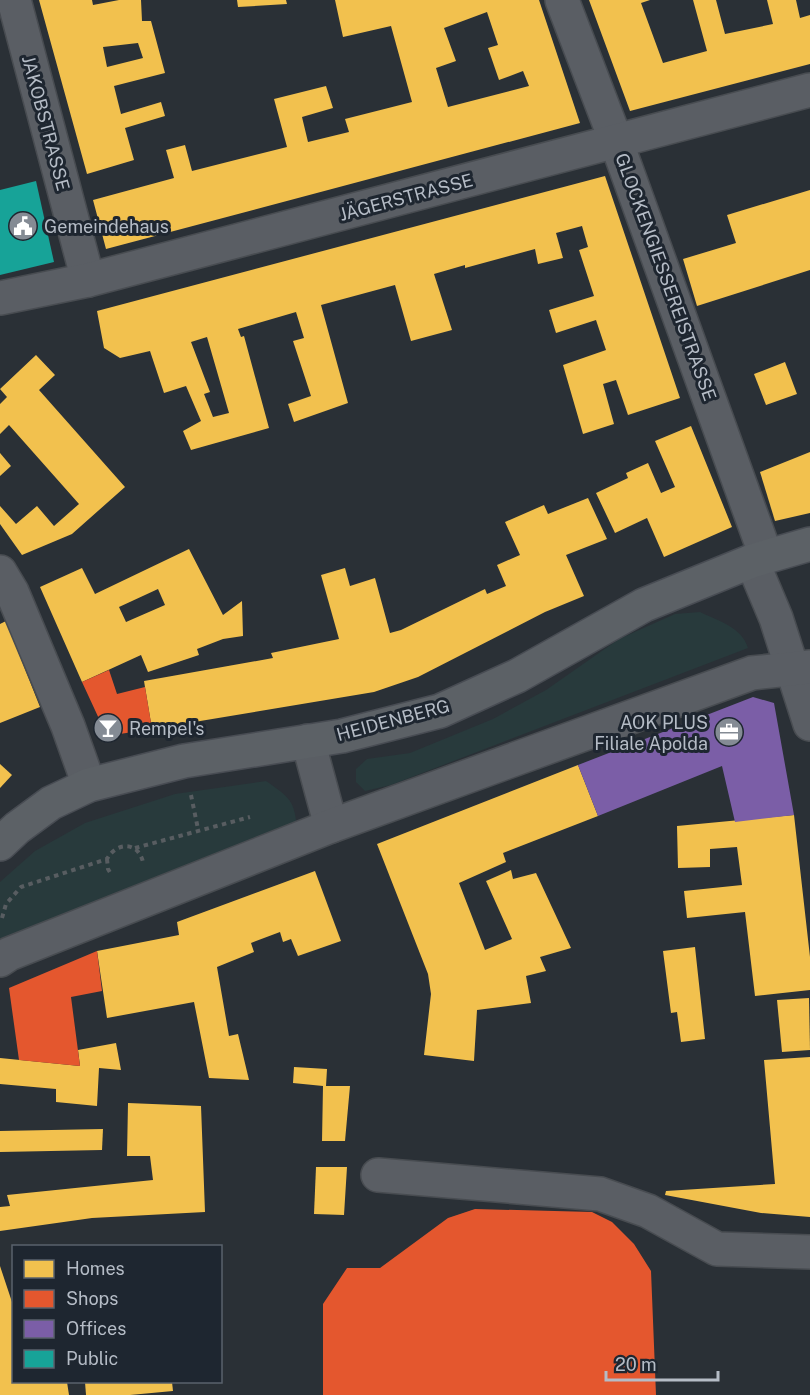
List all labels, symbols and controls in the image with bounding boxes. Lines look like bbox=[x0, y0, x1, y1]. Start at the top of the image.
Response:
street label: JAKOBSTRASSE bbox=[18, 53, 74, 193]
street label: GLOCKENGIESSEREISTRASSE bbox=[611, 150, 721, 404]
street label: JÄGERSTRASSE bbox=[337, 168, 475, 225]
public building icon: Gemeindehaus bbox=[7, 210, 39, 242]
place label: Gemeindehaus bbox=[44, 216, 169, 237]
street label: HEIDENBERG bbox=[334, 695, 452, 745]
bar icon: Rempel's bbox=[92, 712, 124, 744]
place label: AOK PLUS Filiale Apolda bbox=[594, 712, 708, 754]
office icon: AOK PLUS Filiale Apolda bbox=[713, 716, 745, 748]
place label: Rempel's bbox=[129, 718, 204, 739]
legend bbox=[12, 1245, 222, 1383]
text: Homes bbox=[66, 1258, 125, 1279]
text: Shops bbox=[66, 1288, 118, 1309]
text: Offices bbox=[66, 1318, 126, 1339]
scale bar bbox=[606, 1344, 718, 1382]
text: Public bbox=[66, 1348, 118, 1369]
text: 20 m bbox=[615, 1354, 657, 1375]

